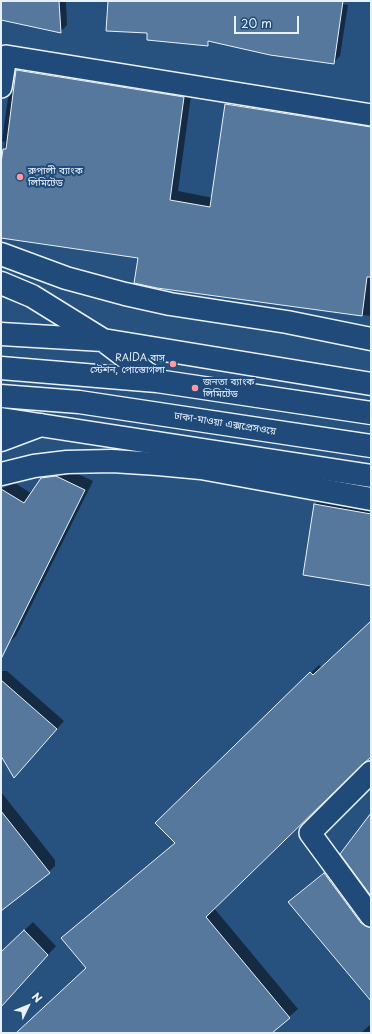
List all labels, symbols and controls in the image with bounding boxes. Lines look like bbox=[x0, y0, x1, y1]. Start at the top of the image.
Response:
scale bar bbox=[236, 8, 301, 34]
text: 20 m bbox=[241, 14, 272, 32]
place label: রুপালী ব্যাংক লিমিটেড bbox=[28, 165, 83, 188]
marker: রুপালী ব্যাংক লিমিটেড bbox=[15, 172, 25, 182]
place label: RAIDA বাস স্টেশন, পোস্তোগলা bbox=[90, 352, 165, 376]
marker: RAIDA বাস স্টেশন, পোস্তোগলা bbox=[168, 359, 178, 369]
place label: জনতা ব্যাংক লিমিটেড bbox=[203, 376, 254, 400]
marker: জনতা ব্যাংক লিমিটেড bbox=[190, 383, 200, 393]
street label: ঢাকা-মাওয়া এক্সপ্রেসওয়ে bbox=[173, 410, 277, 438]
north arrow bbox=[8, 986, 48, 1026]
text: N bbox=[28, 988, 46, 1006]

